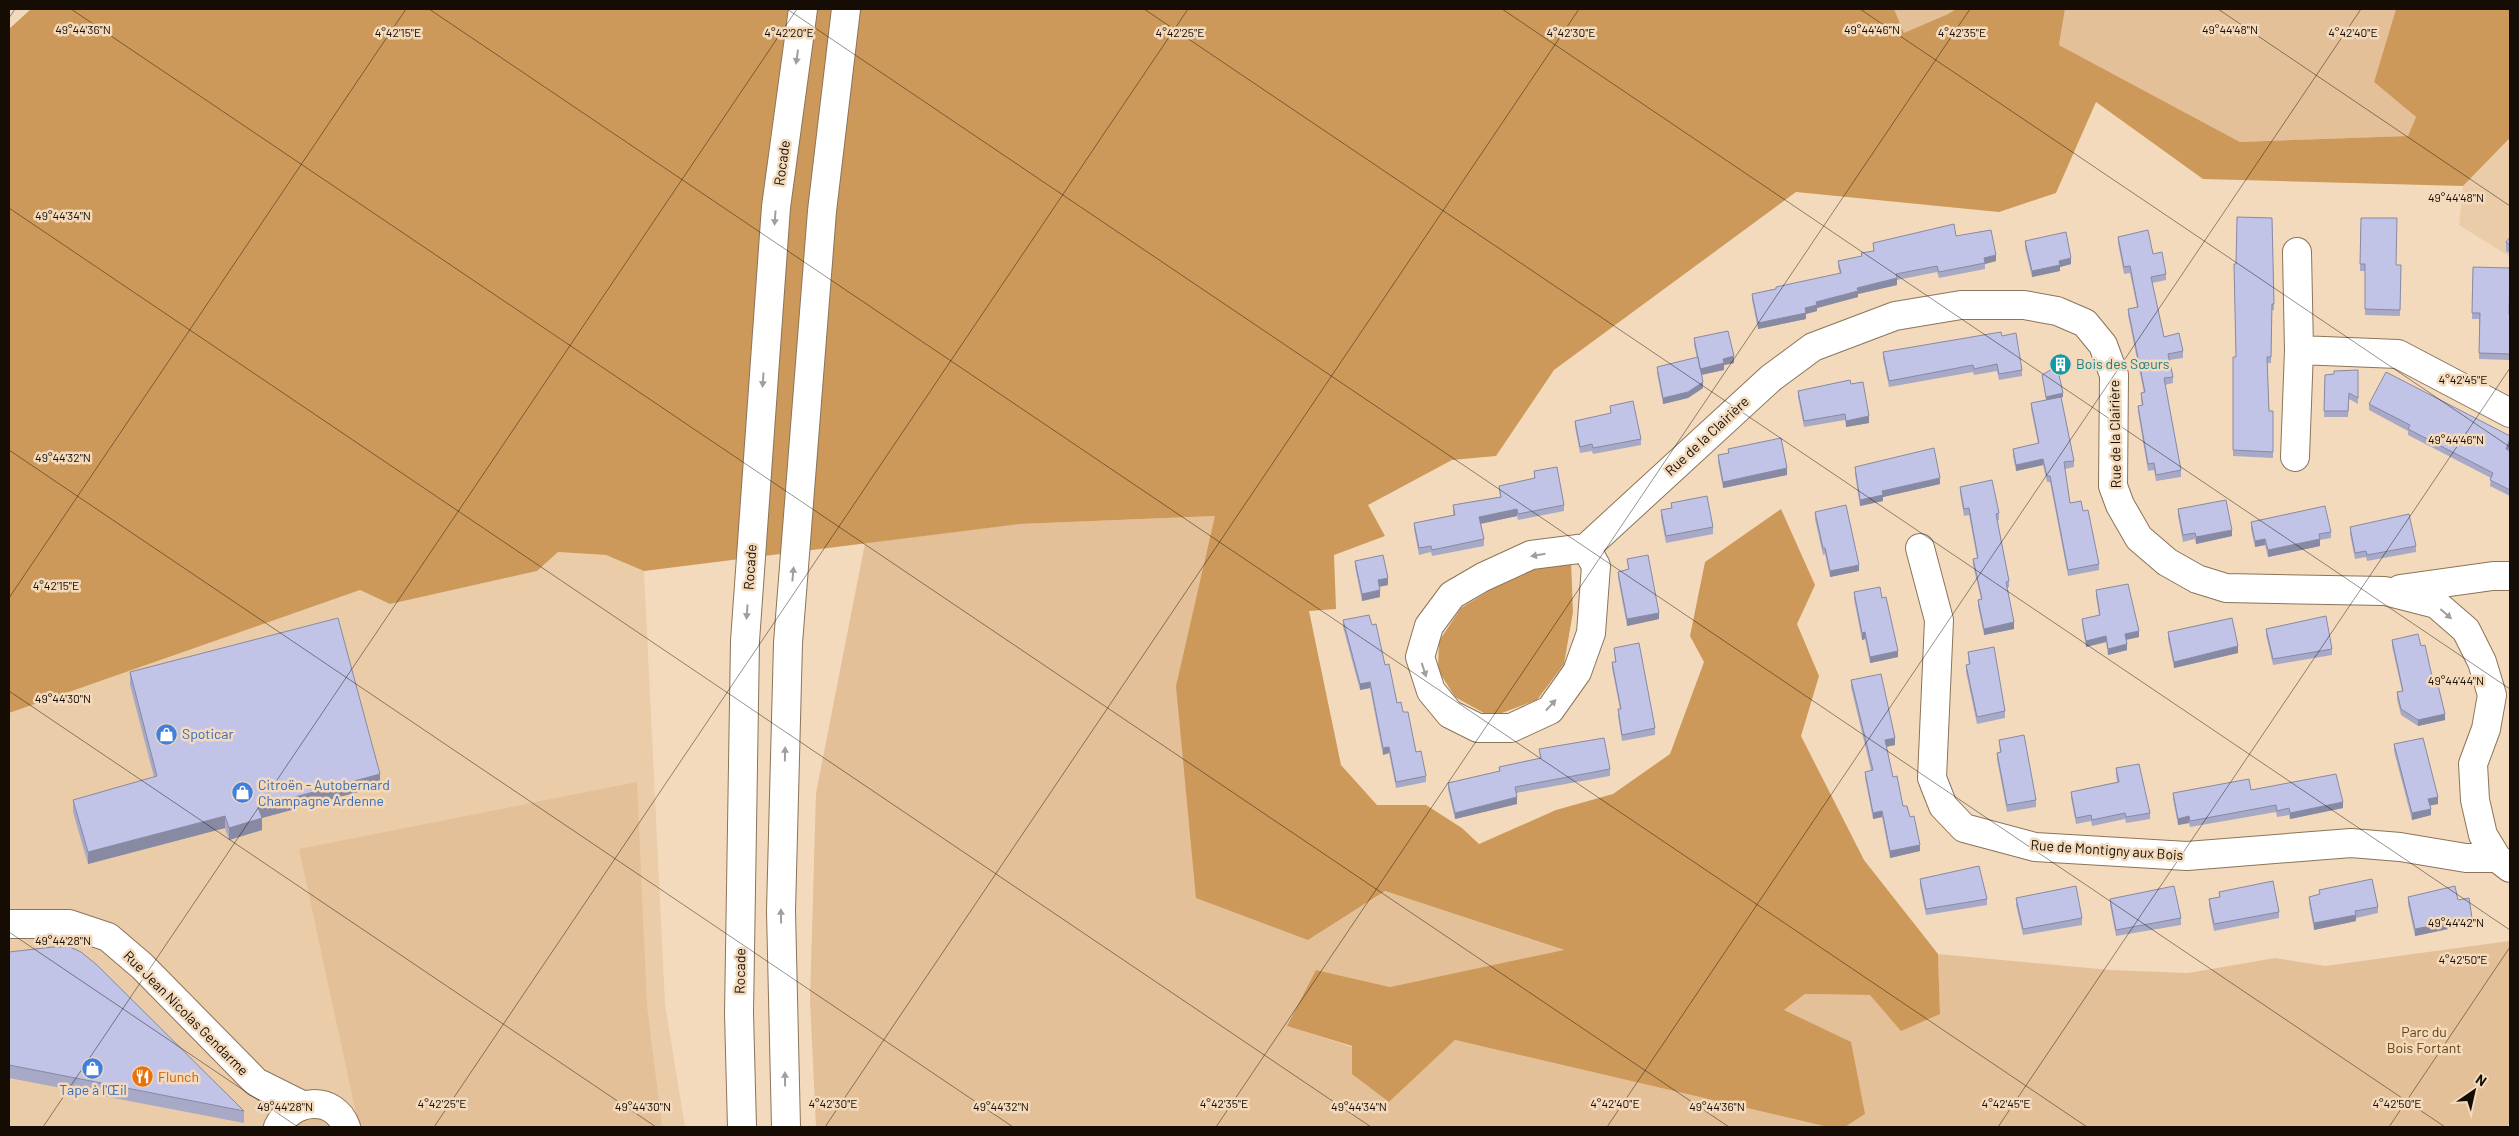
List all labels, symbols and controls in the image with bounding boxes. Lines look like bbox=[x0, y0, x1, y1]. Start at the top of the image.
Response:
text: 49°44'36"N bbox=[55, 22, 111, 36]
text: 49°44'46"N bbox=[1844, 22, 1900, 36]
text: 49°44'48"N bbox=[2202, 22, 2258, 36]
text: 4°42'15"E bbox=[375, 25, 421, 39]
text: 4°42'20"E bbox=[764, 25, 814, 39]
text: 4°42'25"E bbox=[1156, 25, 1204, 39]
text: 4°42'30"E bbox=[1546, 25, 1596, 39]
text: 4°42'35"E bbox=[1938, 25, 1986, 39]
text: 4°42'40"E bbox=[2328, 25, 2378, 39]
one-way arrow bbox=[792, 49, 800, 65]
street label: Rocade bbox=[770, 139, 793, 187]
text: 49°44'48"N bbox=[2428, 190, 2484, 204]
text: 49°44'34"N bbox=[35, 208, 91, 222]
one-way arrow bbox=[770, 210, 778, 226]
building icon: Bois des Sœurs bbox=[2048, 352, 2072, 376]
place label: Bois des Sœurs bbox=[2076, 355, 2170, 372]
one-way arrow bbox=[759, 372, 767, 388]
text: 4°42'45"E bbox=[2439, 372, 2487, 386]
street label: Rue de la Clairière bbox=[2105, 380, 2124, 488]
street label: Rue de la Clairière bbox=[1661, 392, 1752, 479]
text: 49°44'46"N bbox=[2428, 432, 2484, 446]
text: 49°44'32"N bbox=[35, 450, 91, 464]
street label: Rocade bbox=[739, 544, 760, 590]
one-way arrow bbox=[1529, 551, 1545, 559]
one-way arrow bbox=[789, 566, 797, 582]
text: 4°42'15"E bbox=[33, 578, 79, 592]
one-way arrow bbox=[742, 604, 750, 620]
one-way arrow bbox=[2440, 608, 2453, 619]
one-way arrow bbox=[1421, 663, 1429, 678]
text: 49°44'44"N bbox=[2428, 673, 2484, 687]
text: 49°44'30"N bbox=[35, 691, 91, 705]
one-way arrow bbox=[1545, 700, 1557, 712]
shop icon: Spoticar bbox=[154, 722, 178, 746]
place label: Spoticar bbox=[182, 725, 234, 742]
one-way arrow bbox=[781, 745, 789, 761]
place label: Citroën - Autobernard Champagne Ardenne bbox=[258, 776, 390, 809]
shop icon: Citroën - Autobernard Champagne Ardenne bbox=[230, 781, 254, 805]
street label: Rue de Montigny aux Bois bbox=[2030, 836, 2184, 863]
one-way arrow bbox=[777, 908, 785, 924]
text: 49°44'42"N bbox=[2428, 915, 2484, 929]
text: 49°44'28"N bbox=[35, 933, 91, 947]
street label: Rue Jean Nicolas Gendarme bbox=[120, 947, 252, 1079]
street label: Rocade bbox=[731, 948, 748, 994]
text: 4°42'50"E bbox=[2438, 952, 2488, 966]
park label: Parc du Bois Fortant bbox=[2387, 1023, 2461, 1056]
shop icon: Tape à l'Œil bbox=[81, 1056, 105, 1080]
restaurant icon: Flunch bbox=[130, 1065, 154, 1089]
north arrow bbox=[2449, 1066, 2499, 1116]
place label: Flunch bbox=[158, 1068, 199, 1085]
one-way arrow bbox=[781, 1070, 789, 1086]
text: N bbox=[2473, 1070, 2490, 1089]
place label: Tape à l'Œil bbox=[59, 1081, 127, 1098]
text: 4°42'25"E bbox=[418, 1096, 466, 1110]
text: 4°42'30"E bbox=[808, 1096, 858, 1110]
text: 4°42'35"E bbox=[1200, 1096, 1248, 1110]
text: 4°42'40"E bbox=[1590, 1096, 1640, 1110]
text: 4°42'45"E bbox=[1982, 1096, 2030, 1110]
text: 4°42'50"E bbox=[2372, 1096, 2422, 1110]
text: 49°44'28"N bbox=[257, 1099, 313, 1113]
text: 49°44'30"N bbox=[615, 1099, 671, 1113]
text: 49°44'32"N bbox=[973, 1099, 1029, 1113]
text: 49°44'34"N bbox=[1331, 1099, 1387, 1113]
text: 49°44'36"N bbox=[1689, 1099, 1745, 1113]

